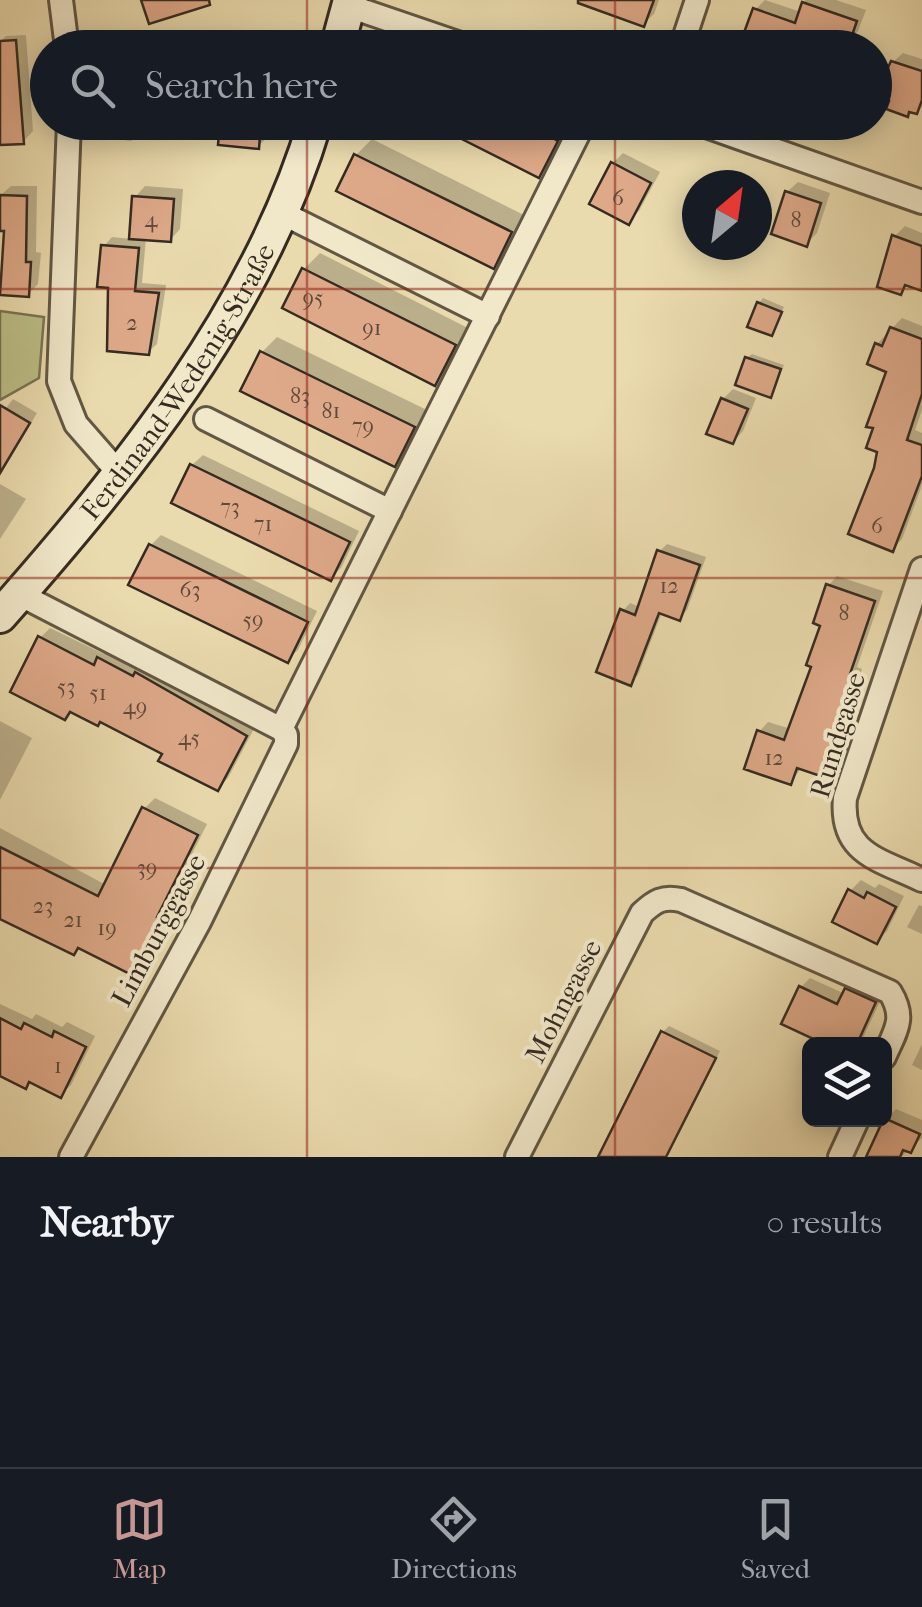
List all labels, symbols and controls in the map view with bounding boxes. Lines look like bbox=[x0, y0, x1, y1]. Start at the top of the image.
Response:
search box bbox=[30, 30, 892, 140]
icon: search bbox=[65, 58, 120, 113]
text: Search here bbox=[145, 63, 338, 108]
north arrow bbox=[682, 170, 772, 260]
house number: 6 bbox=[612, 185, 624, 211]
house number: 4 bbox=[145, 207, 159, 233]
house number: 8 bbox=[790, 207, 802, 233]
street label: Ferdinand-Wedenig-Straße bbox=[74, 238, 282, 526]
house number: 95 bbox=[302, 285, 324, 311]
house number: 2 bbox=[126, 310, 138, 336]
house number: 91 bbox=[362, 315, 382, 341]
house number: 83 bbox=[290, 383, 310, 409]
house number: 81 bbox=[322, 398, 340, 424]
house number: 79 bbox=[352, 413, 374, 439]
house number: 73 bbox=[220, 494, 240, 520]
house number: 71 bbox=[254, 511, 272, 537]
house number: 6 bbox=[871, 513, 883, 539]
house number: 12 bbox=[659, 573, 679, 599]
house number: 63 bbox=[180, 577, 200, 603]
house number: 8 bbox=[838, 600, 850, 626]
house number: 59 bbox=[242, 607, 264, 633]
street label: Rundgasse bbox=[803, 668, 872, 802]
house number: 53 bbox=[57, 674, 75, 700]
house number: 51 bbox=[89, 680, 107, 706]
house number: 49 bbox=[123, 694, 147, 720]
house number: 45 bbox=[178, 725, 200, 751]
house number: 12 bbox=[764, 745, 784, 771]
street label: Limburggasse bbox=[104, 848, 212, 1012]
house number: 39 bbox=[137, 855, 157, 881]
house number: 23 bbox=[33, 893, 53, 919]
house number: 21 bbox=[63, 907, 83, 933]
house number: 19 bbox=[97, 915, 117, 941]
street label: Mohngasse bbox=[518, 934, 609, 1068]
map controls bbox=[802, 1037, 892, 1127]
button: layers bbox=[802, 1037, 892, 1127]
house number: 1 bbox=[54, 1053, 62, 1079]
text: Nearby bbox=[40, 1198, 172, 1247]
text: 0 results bbox=[766, 1204, 882, 1241]
tab: Map bbox=[112, 1492, 167, 1585]
tab: Directions bbox=[391, 1492, 517, 1585]
tab: Saved bbox=[741, 1492, 810, 1585]

